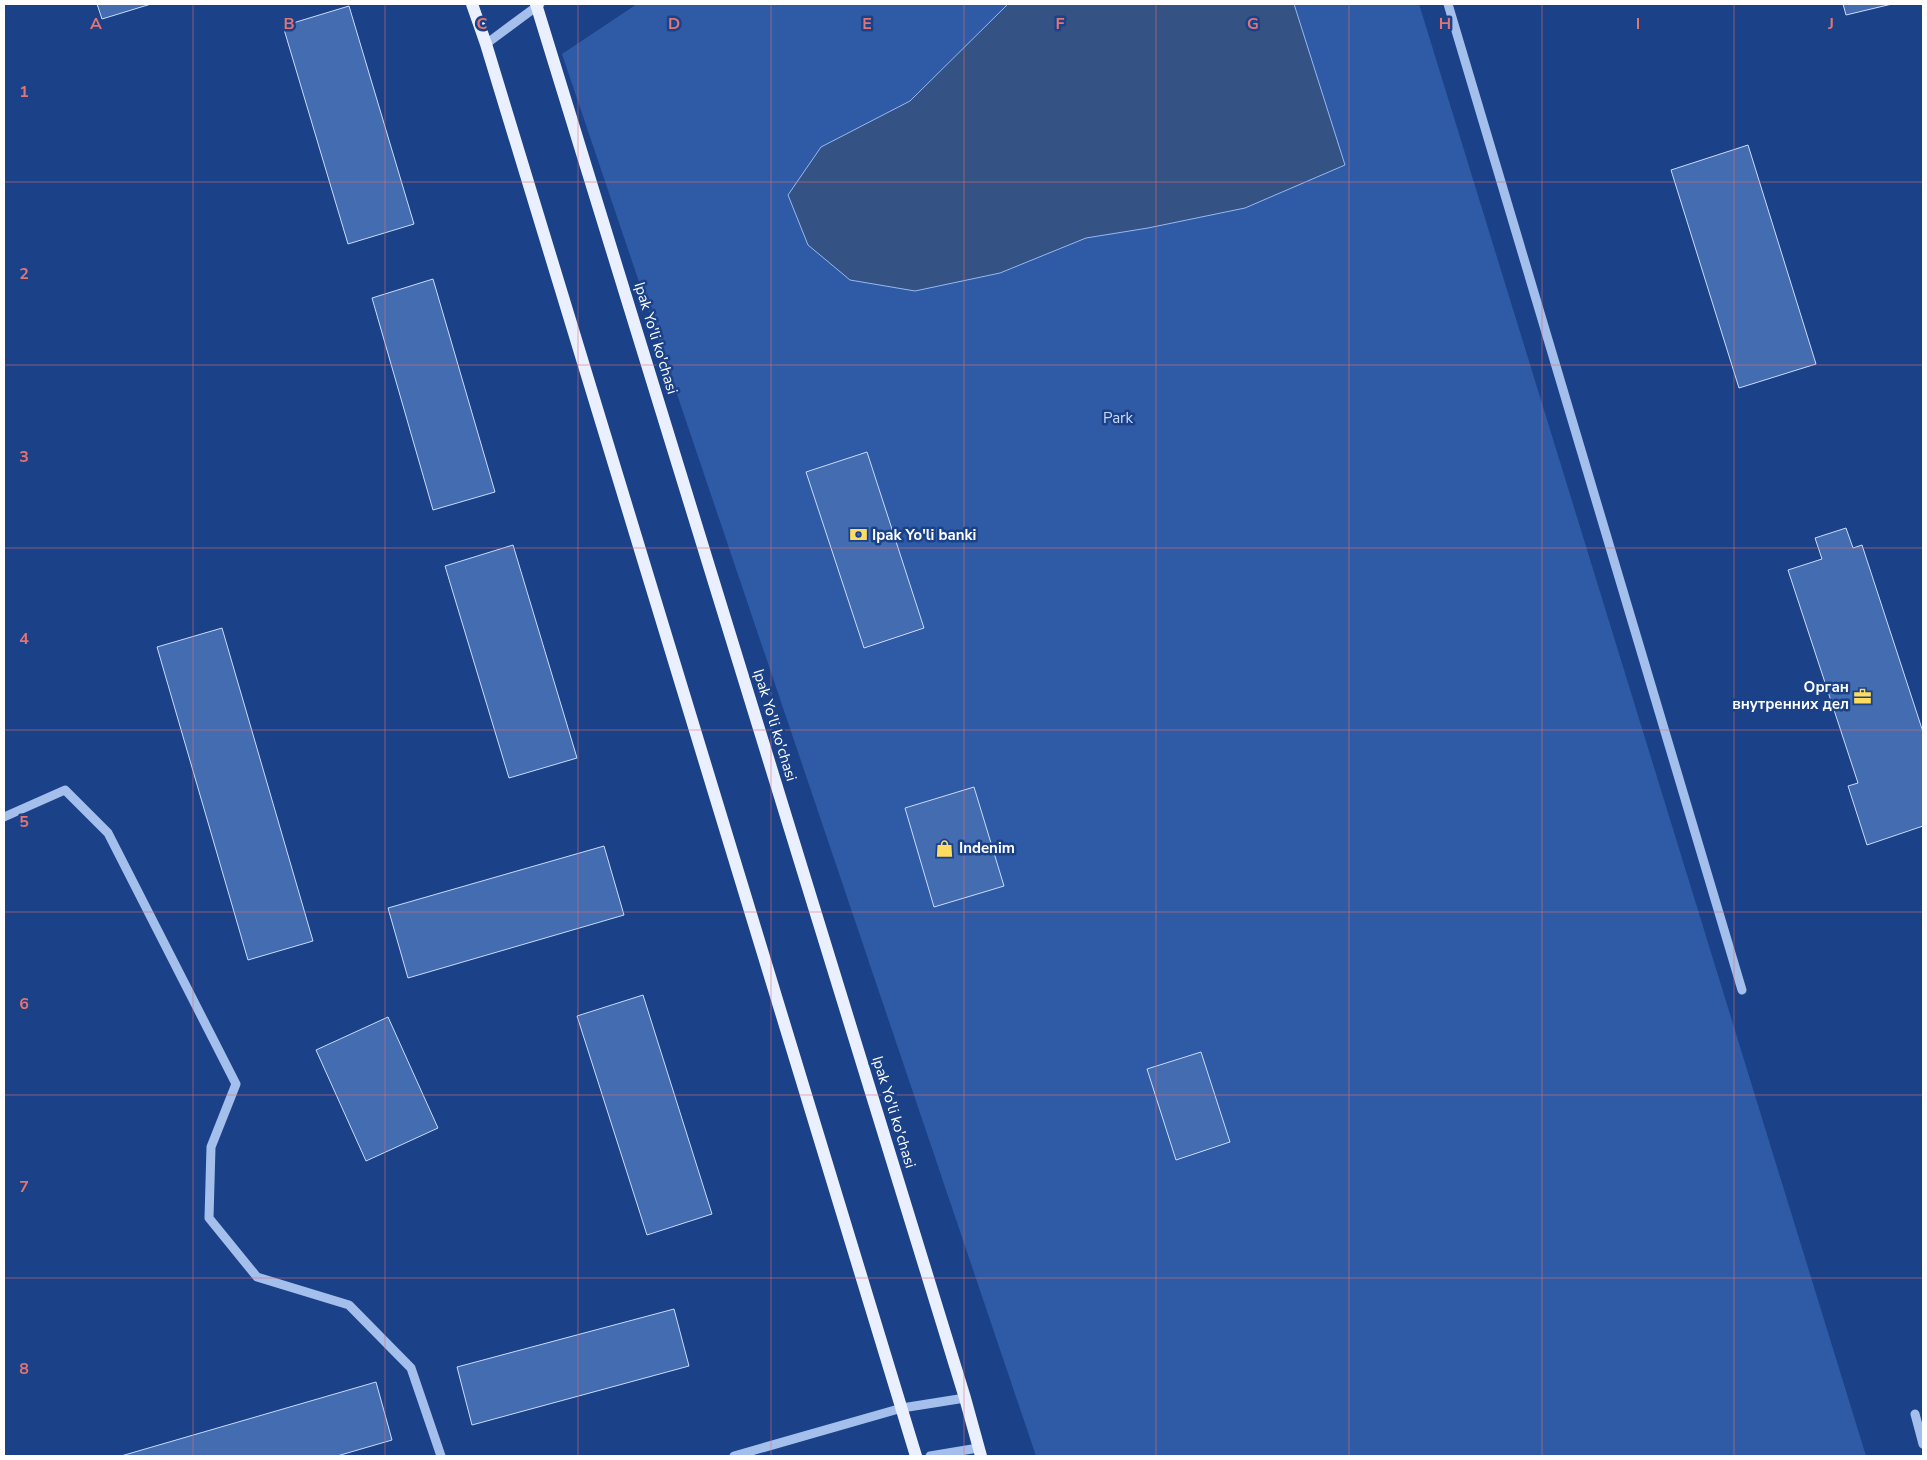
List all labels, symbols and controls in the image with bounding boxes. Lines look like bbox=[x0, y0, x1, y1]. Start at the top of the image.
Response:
text: A bbox=[90, 13, 102, 35]
text: B bbox=[283, 13, 295, 35]
text: C bbox=[477, 13, 488, 35]
text: D bbox=[668, 13, 680, 35]
text: E bbox=[862, 13, 872, 35]
text: F bbox=[1056, 13, 1065, 35]
text: G bbox=[1247, 13, 1259, 35]
text: H bbox=[1439, 13, 1451, 35]
text: I bbox=[1636, 13, 1640, 35]
text: J bbox=[1827, 13, 1834, 35]
text: 1 bbox=[19, 81, 29, 103]
text: 2 bbox=[19, 263, 29, 285]
street label: Ipak Yo'li ko'chasi bbox=[629, 280, 683, 396]
park label: Park bbox=[1103, 408, 1133, 428]
text: 3 bbox=[19, 446, 29, 468]
bank icon: Ipak Yo'li banki bbox=[848, 525, 868, 545]
place label: Ipak Yo'li banki bbox=[872, 525, 976, 545]
text: 4 bbox=[19, 628, 29, 650]
street label: Ipak Yo'li ko'chasi bbox=[748, 667, 802, 783]
place label: Орган внутренних дел bbox=[1732, 677, 1849, 714]
office icon: Орган внутренних дел bbox=[1853, 686, 1873, 706]
text: 5 bbox=[19, 811, 29, 833]
shop icon: Indenim bbox=[935, 838, 955, 858]
place label: Indenim bbox=[959, 838, 1015, 858]
text: 6 bbox=[19, 993, 29, 1015]
street label: Ipak Yo'li ko'chasi bbox=[867, 1054, 921, 1170]
text: 7 bbox=[19, 1176, 29, 1198]
text: 8 bbox=[19, 1358, 29, 1380]

